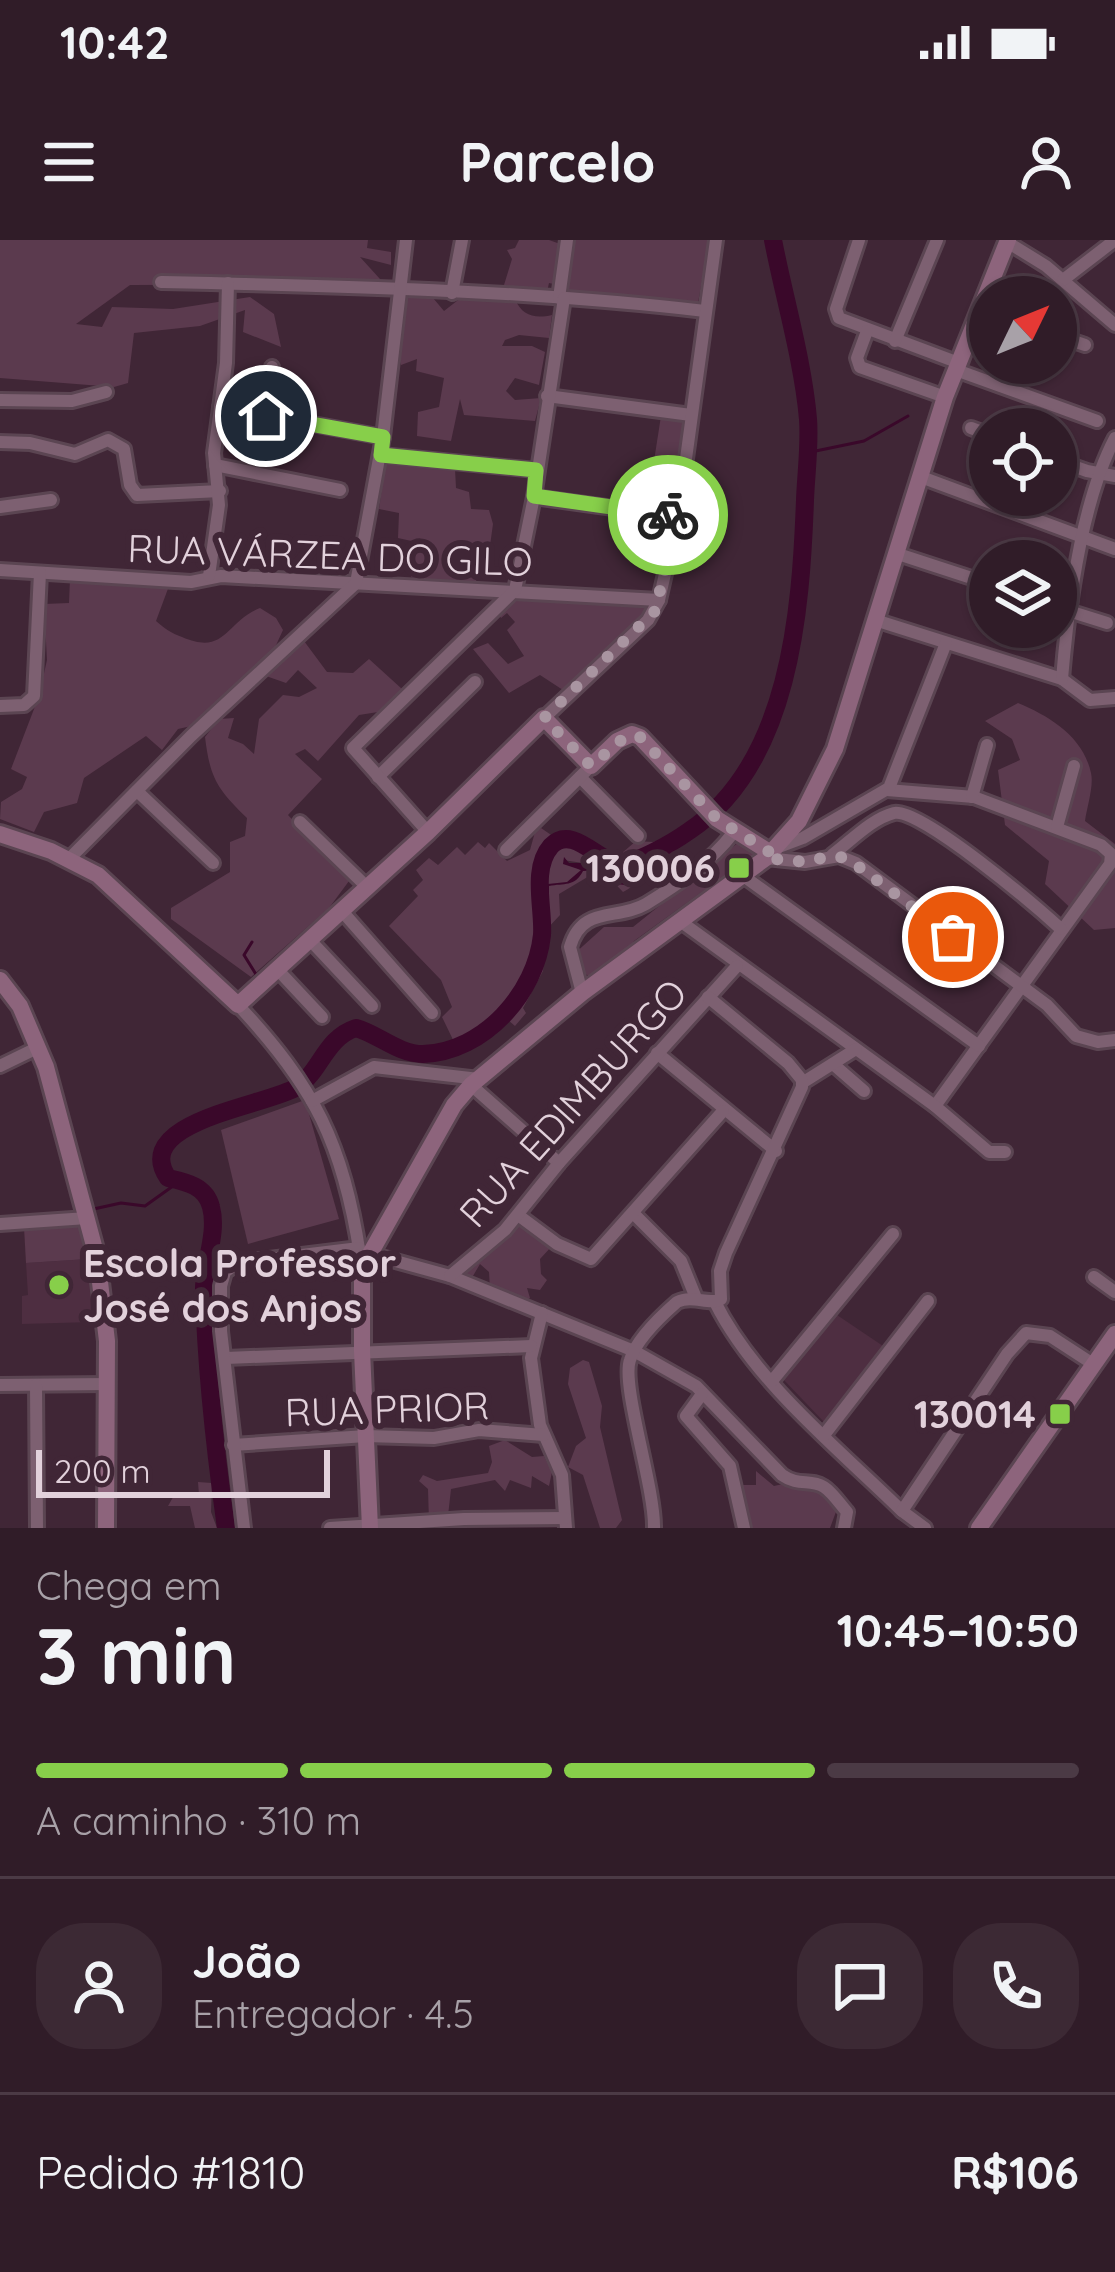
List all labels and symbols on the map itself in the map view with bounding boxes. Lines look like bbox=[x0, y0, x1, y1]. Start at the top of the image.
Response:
north arrow bbox=[969, 276, 1077, 384]
pin bbox=[215, 365, 317, 467]
courier bbox=[608, 455, 728, 575]
street label: RUA VÁRZEA DO GILO bbox=[127, 523, 533, 586]
place label: 130006 bbox=[585, 843, 715, 892]
marker: 130006 bbox=[726, 855, 752, 881]
pin bbox=[902, 886, 1004, 988]
street label: RUA EDIMBURGO bbox=[448, 968, 697, 1237]
place label: Escola Professor José dos Anjos bbox=[83, 1238, 396, 1332]
marker: Escola Professor José dos Anjos bbox=[46, 1272, 72, 1298]
street label: RUA PRIOR bbox=[284, 1380, 490, 1437]
place label: 130014 bbox=[914, 1389, 1036, 1438]
marker: 130014 bbox=[1047, 1401, 1073, 1427]
scale bar bbox=[36, 1444, 330, 1497]

